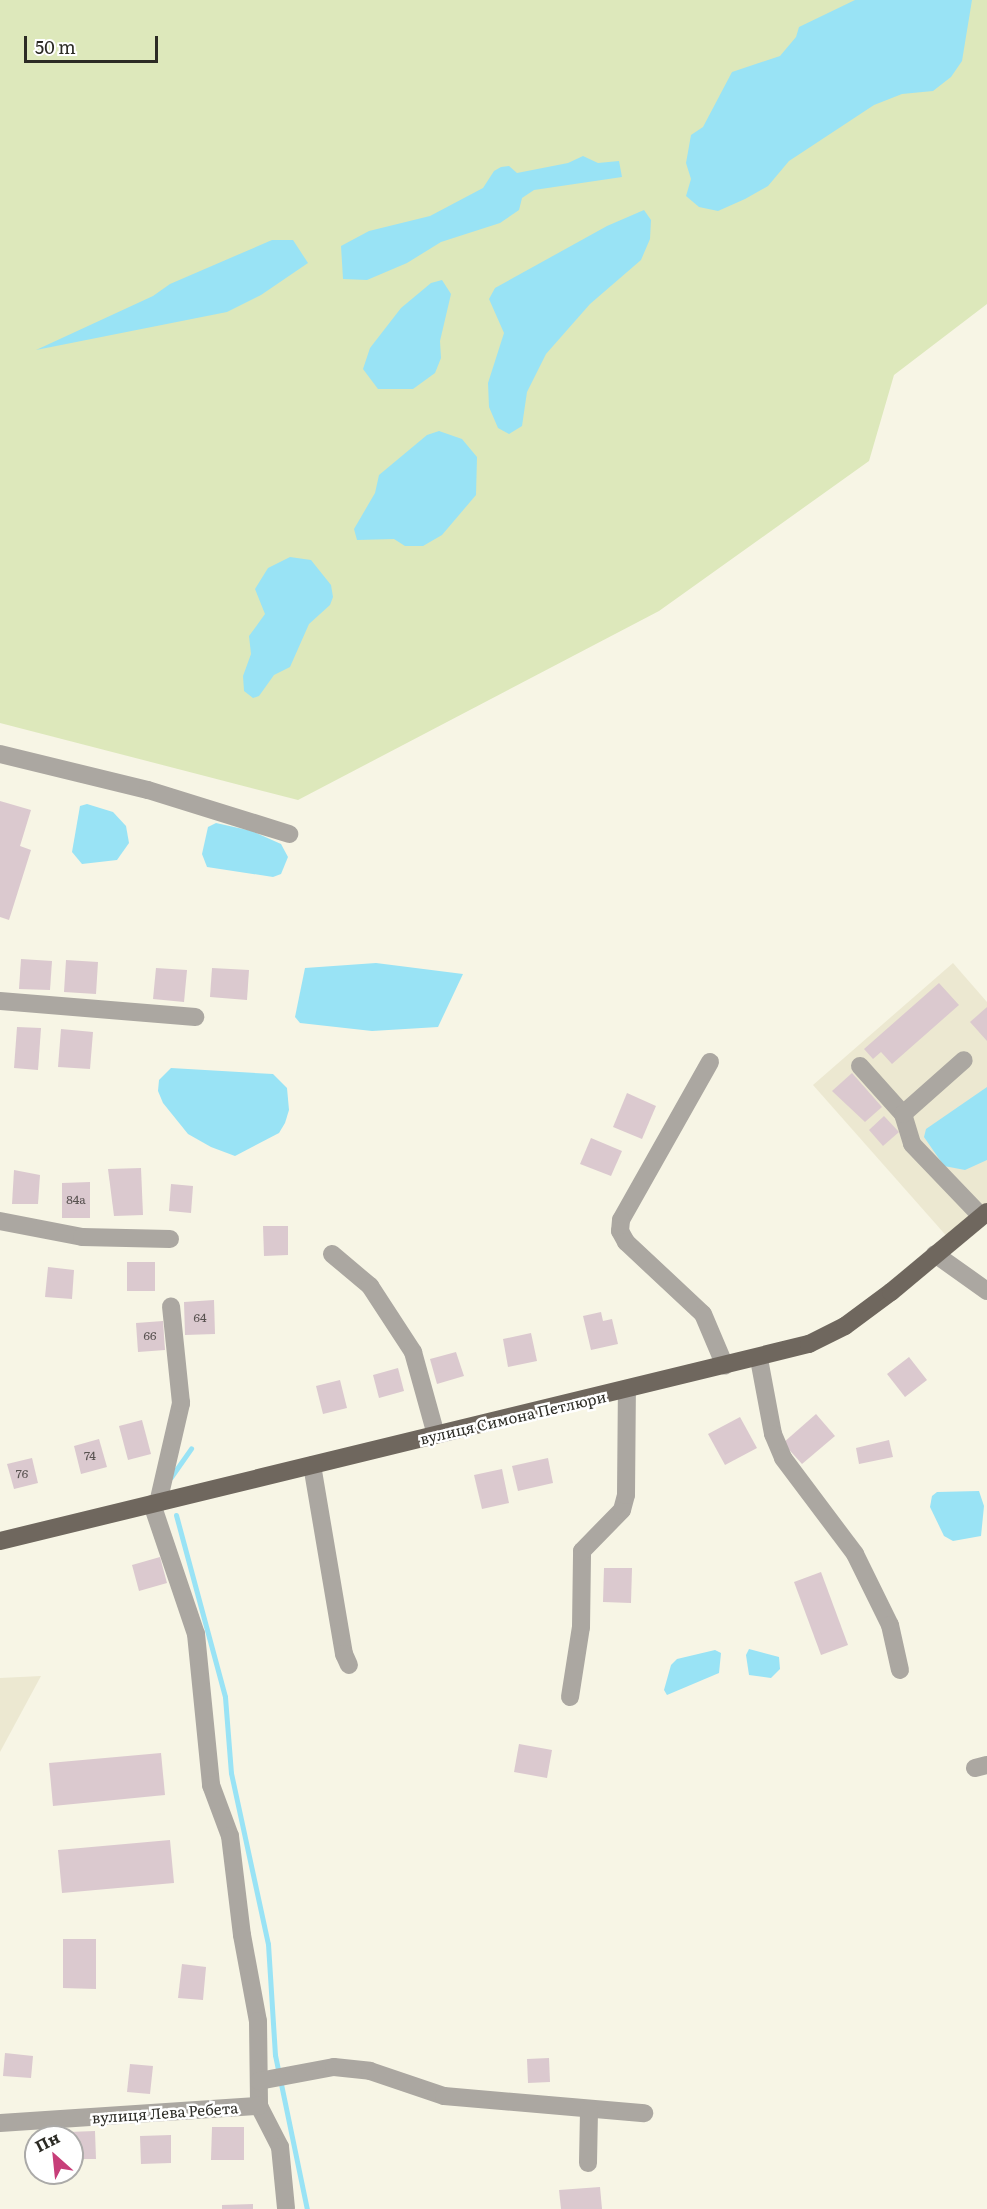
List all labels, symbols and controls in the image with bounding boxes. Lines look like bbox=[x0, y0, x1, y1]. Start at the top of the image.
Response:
scale bar bbox=[27, 24, 160, 62]
text: 50 m bbox=[35, 33, 76, 60]
house number: 84а bbox=[66, 1193, 86, 1207]
house number: 64 bbox=[193, 1311, 207, 1325]
house number: 66 bbox=[144, 1329, 156, 1343]
street label: вулиця Симона Петлюри bbox=[418, 1387, 608, 1447]
house number: 74 bbox=[84, 1449, 96, 1463]
house number: 76 bbox=[16, 1467, 28, 1481]
street label: вулиця Лева Ребета bbox=[91, 2098, 239, 2126]
text: Пн bbox=[30, 2124, 63, 2157]
north arrow bbox=[24, 2125, 84, 2185]

